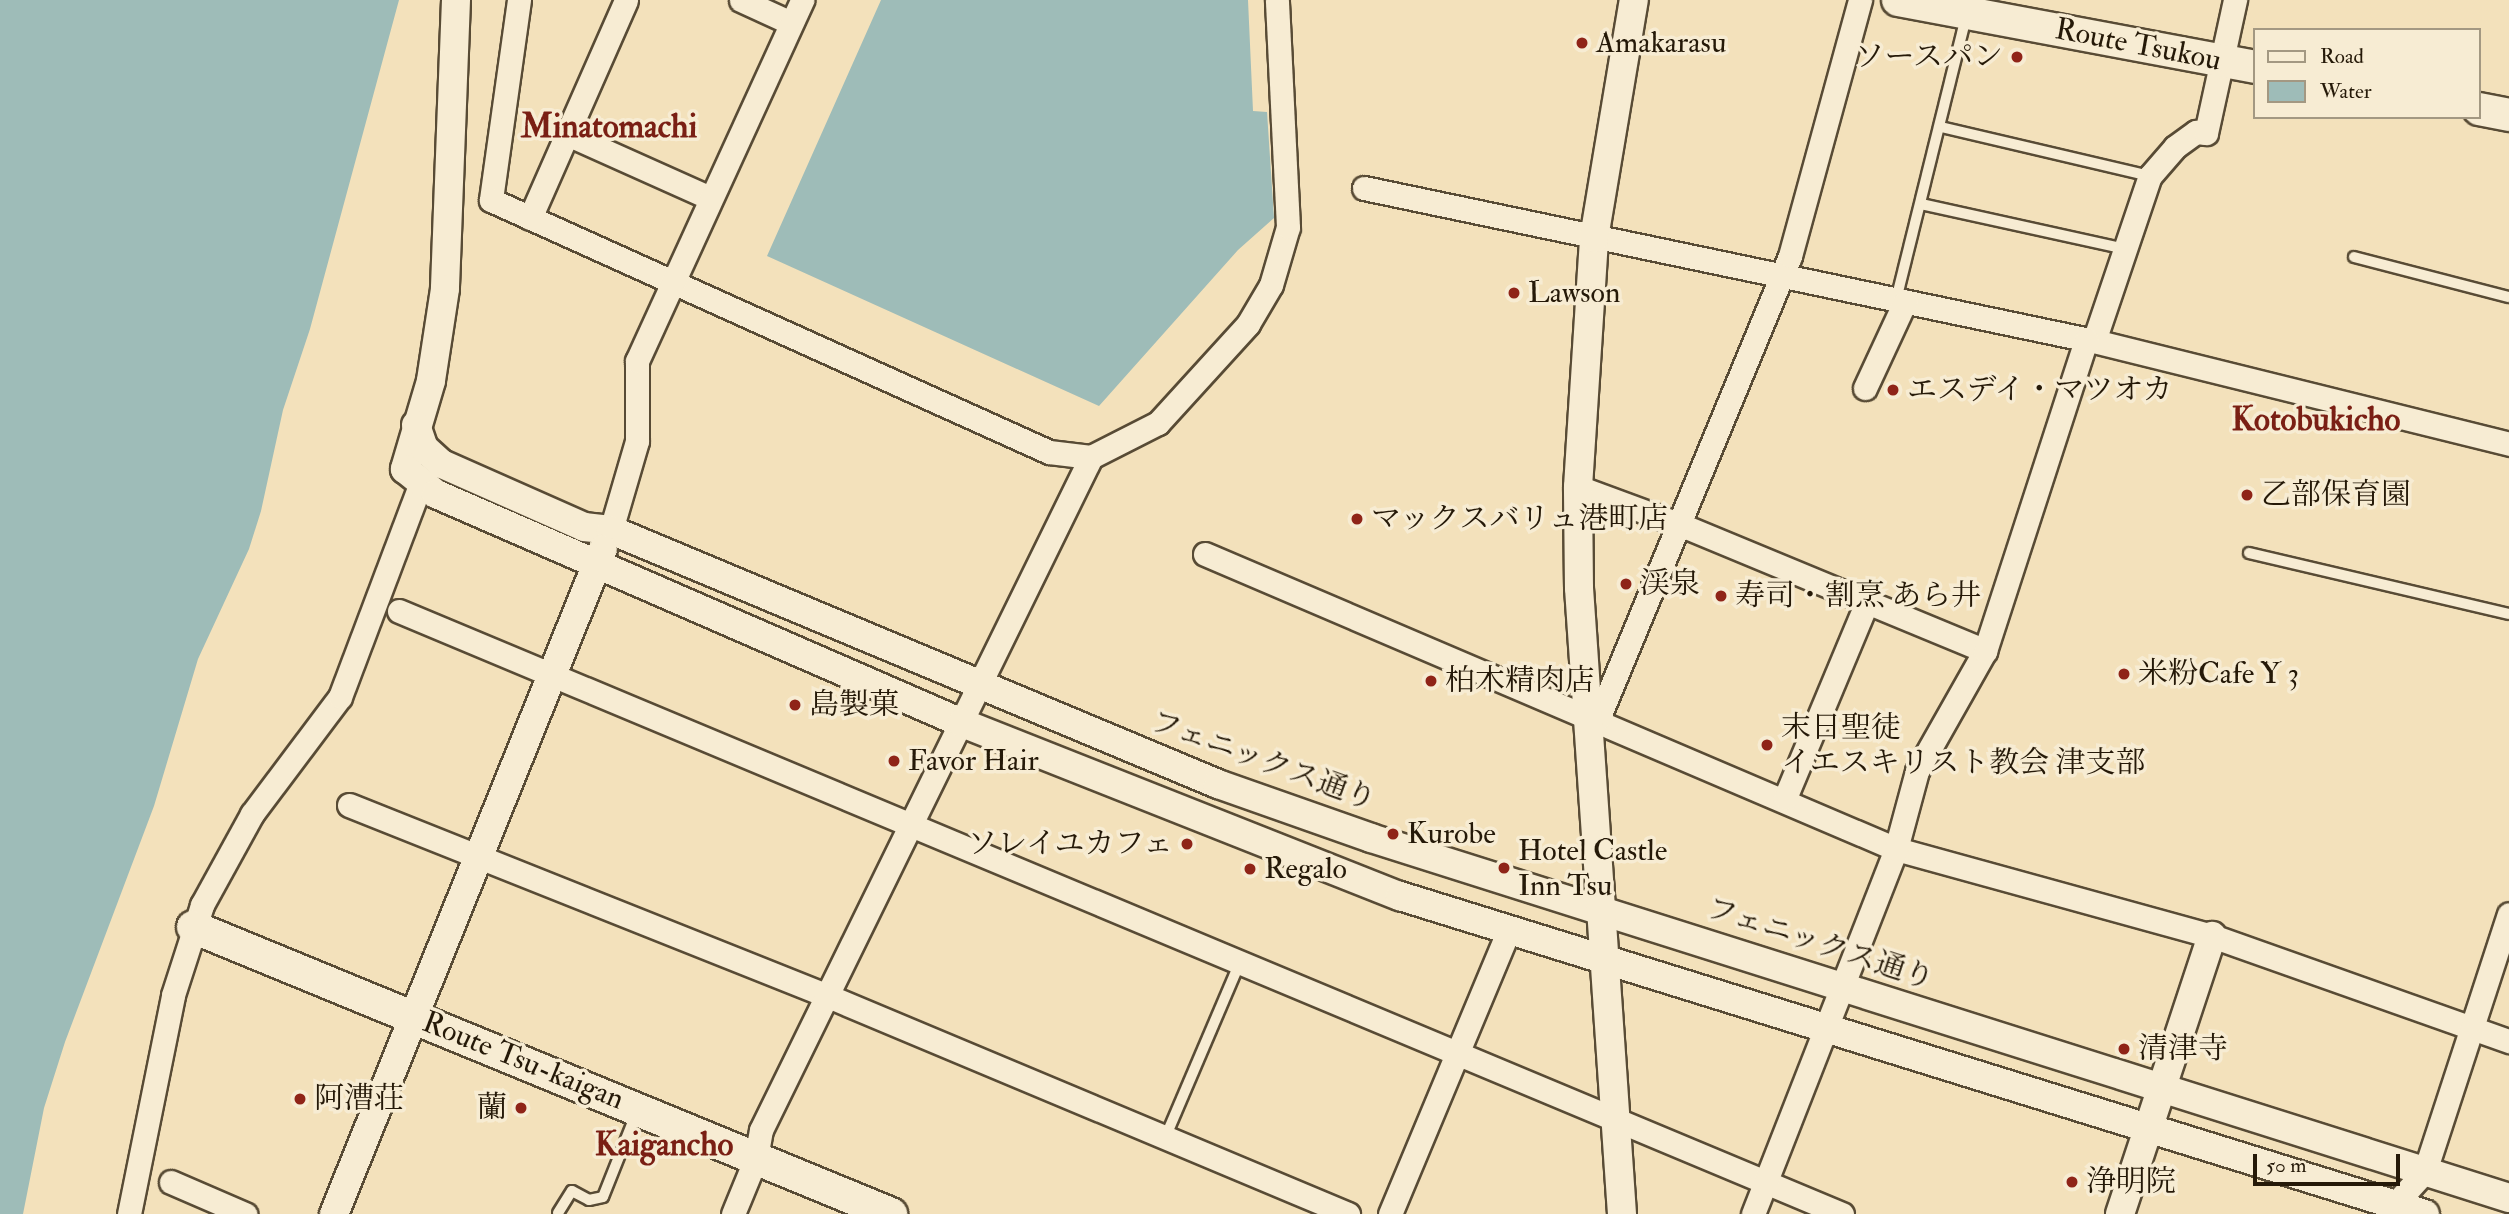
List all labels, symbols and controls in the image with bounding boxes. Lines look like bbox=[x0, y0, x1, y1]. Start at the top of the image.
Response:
street label: Route Tsukou bbox=[2052, 11, 2224, 79]
place label: Amakarasu bbox=[1596, 25, 1726, 61]
legend bbox=[2254, 28, 2481, 119]
marker: Amakarasu bbox=[1574, 35, 1590, 51]
place label: ソースパン bbox=[1853, 39, 2003, 75]
text: Road bbox=[2320, 43, 2364, 70]
marker: ソースパン bbox=[2009, 49, 2025, 65]
text: Water bbox=[2320, 78, 2372, 105]
district label: Minatomachi bbox=[521, 107, 697, 147]
place label: Lawson bbox=[1528, 275, 1620, 311]
marker: Lawson bbox=[1506, 285, 1522, 301]
place label: エスデイ・マツオカ bbox=[1907, 372, 2177, 408]
marker: エスデイ・マツオカ bbox=[1885, 382, 1901, 398]
district label: Kotobukicho bbox=[2232, 400, 2400, 440]
place label: 乙部保育園 bbox=[2261, 477, 2411, 513]
marker: 乙部保育園 bbox=[2239, 487, 2255, 503]
place label: マックスバリュ港町店 bbox=[1371, 501, 1671, 537]
marker: マックスバリュ港町店 bbox=[1349, 511, 1365, 527]
place label: 渓泉 bbox=[1640, 566, 1700, 602]
marker: 渓泉 bbox=[1618, 576, 1634, 592]
place label: 寿司・割烹 あら井 bbox=[1735, 578, 1981, 614]
marker: 寿司・割烹 あら井 bbox=[1713, 588, 1729, 604]
place label: 米粉Cafe Y 3 bbox=[2138, 656, 2299, 692]
place label: 柏木精肉店 bbox=[1445, 663, 1595, 699]
marker: 米粉Cafe Y 3 bbox=[2116, 666, 2132, 682]
marker: 柏木精肉店 bbox=[1423, 673, 1439, 689]
place label: 島製菓 bbox=[809, 687, 899, 723]
marker: 島製菓 bbox=[787, 697, 803, 713]
street label: フェニックス通り bbox=[1144, 703, 1382, 819]
place label: 末日聖徒 イエスキリスト教会 津支部 bbox=[1781, 710, 2147, 780]
marker: 末日聖徒 イエスキリスト教会 津支部 bbox=[1759, 737, 1775, 753]
place label: Favor Hair bbox=[908, 743, 1039, 779]
marker: Favor Hair bbox=[886, 753, 902, 769]
place label: Kurobe bbox=[1407, 816, 1496, 852]
place label: ソレイユカフェ bbox=[963, 826, 1173, 862]
marker: Kurobe bbox=[1385, 826, 1401, 842]
place label: Hotel Castle Inn Tsu bbox=[1518, 833, 1667, 903]
marker: ソレイユカフェ bbox=[1179, 836, 1195, 852]
place label: Regalo bbox=[1264, 851, 1347, 887]
marker: Hotel Castle Inn Tsu bbox=[1496, 860, 1512, 876]
marker: Regalo bbox=[1242, 861, 1258, 877]
street label: フェニックス通り bbox=[1700, 890, 1940, 998]
street label: Route Tsu-kaigan bbox=[417, 1004, 629, 1118]
place label: 清津寺 bbox=[2138, 1031, 2228, 1067]
marker: 清津寺 bbox=[2116, 1041, 2132, 1057]
place label: 阿漕荘 bbox=[314, 1081, 404, 1117]
place label: 蘭 bbox=[477, 1090, 507, 1126]
marker: 阿漕荘 bbox=[292, 1091, 308, 1107]
marker: 蘭 bbox=[513, 1100, 529, 1116]
district label: Kaigancho bbox=[595, 1125, 733, 1165]
scale bar bbox=[2257, 1140, 2404, 1184]
text: 50 m bbox=[2266, 1152, 2307, 1179]
place label: 浄明院 bbox=[2086, 1164, 2176, 1200]
marker: 浄明院 bbox=[2064, 1174, 2080, 1190]

